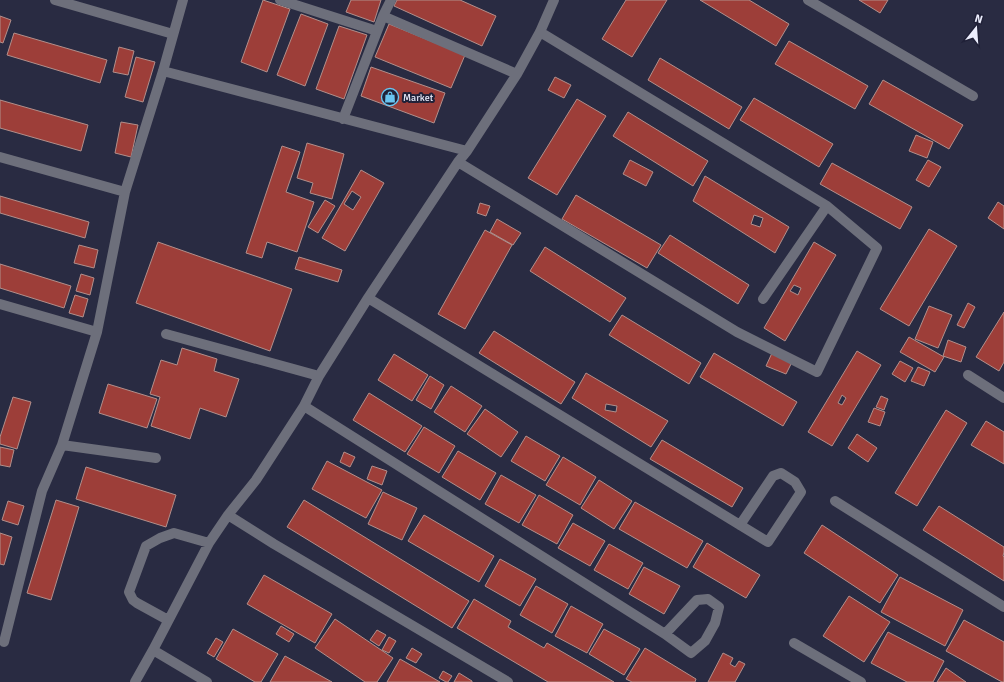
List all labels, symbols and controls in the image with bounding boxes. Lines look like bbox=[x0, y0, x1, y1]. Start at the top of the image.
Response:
north arrow bbox=[956, 8, 996, 48]
text: N bbox=[973, 12, 984, 26]
shop icon: Market bbox=[380, 87, 400, 107]
place label: Market bbox=[403, 92, 434, 104]

